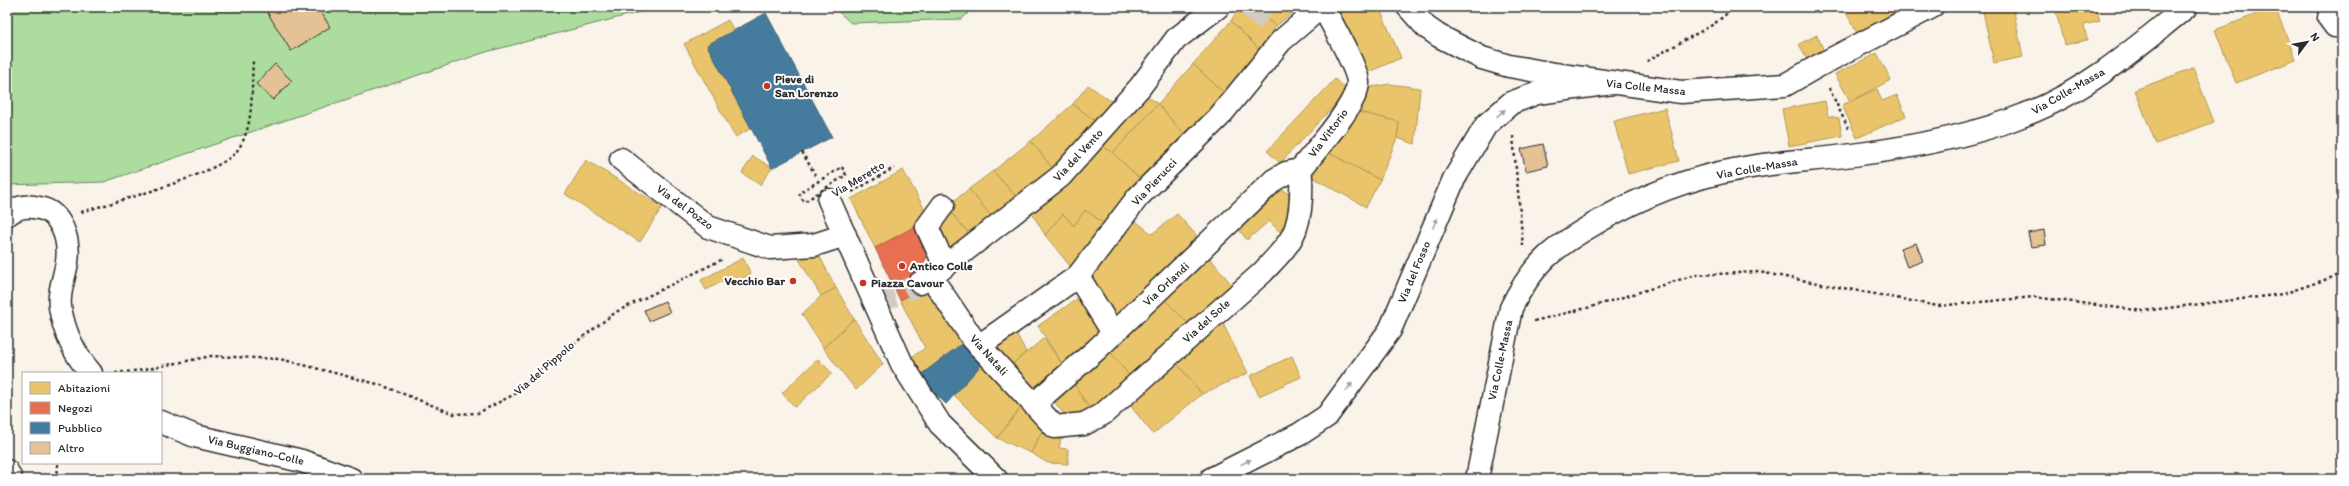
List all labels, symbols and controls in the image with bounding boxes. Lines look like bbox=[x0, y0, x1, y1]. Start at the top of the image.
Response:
north arrow bbox=[2287, 22, 2327, 62]
text: N bbox=[2308, 30, 2323, 44]
street label: Via Colle-Massa bbox=[2029, 64, 2108, 118]
place label: Pieve di San Lorenzo bbox=[775, 72, 838, 100]
street label: Via Colle Massa bbox=[1605, 76, 1687, 98]
marker: Pieve di San Lorenzo bbox=[762, 81, 772, 91]
street label: Via Vittorio bbox=[1305, 106, 1351, 160]
one-way arrow bbox=[1495, 108, 1506, 117]
street label: Via del Vento bbox=[1050, 126, 1106, 184]
street label: Via Colle-Massa bbox=[1715, 154, 1799, 182]
street label: Via Pierucci bbox=[1128, 155, 1180, 209]
street label: Via Meretto bbox=[829, 158, 887, 200]
street label: Via del Pozzo bbox=[654, 182, 716, 232]
one-way arrow bbox=[1433, 217, 1439, 229]
street label: Via del Fosso bbox=[1395, 239, 1433, 305]
place label: Antico Colle bbox=[909, 259, 973, 273]
street label: Via Orlandi bbox=[1140, 259, 1192, 309]
marker: Antico Colle bbox=[897, 261, 907, 271]
place label: Vecchio Bar bbox=[725, 274, 785, 288]
marker: Vecchio Bar bbox=[788, 276, 798, 286]
place label: Piazza Cavour bbox=[871, 276, 944, 290]
marker: Piazza Cavour bbox=[858, 278, 868, 288]
street label: Via del Sole bbox=[1179, 296, 1233, 346]
street label: Via Colle-Massa bbox=[1485, 318, 1516, 402]
street label: Via Natali bbox=[967, 332, 1011, 378]
street label: Via del Pippolo bbox=[511, 338, 577, 398]
legend bbox=[22, 372, 162, 464]
text: Abitazioni bbox=[58, 381, 110, 395]
one-way arrow bbox=[1345, 381, 1353, 392]
text: Negozi bbox=[58, 401, 93, 415]
text: Pubblico bbox=[58, 421, 102, 435]
street label: Via Buggiano-Colle bbox=[207, 432, 306, 468]
text: Altro bbox=[58, 441, 84, 455]
one-way arrow bbox=[1240, 458, 1251, 465]

